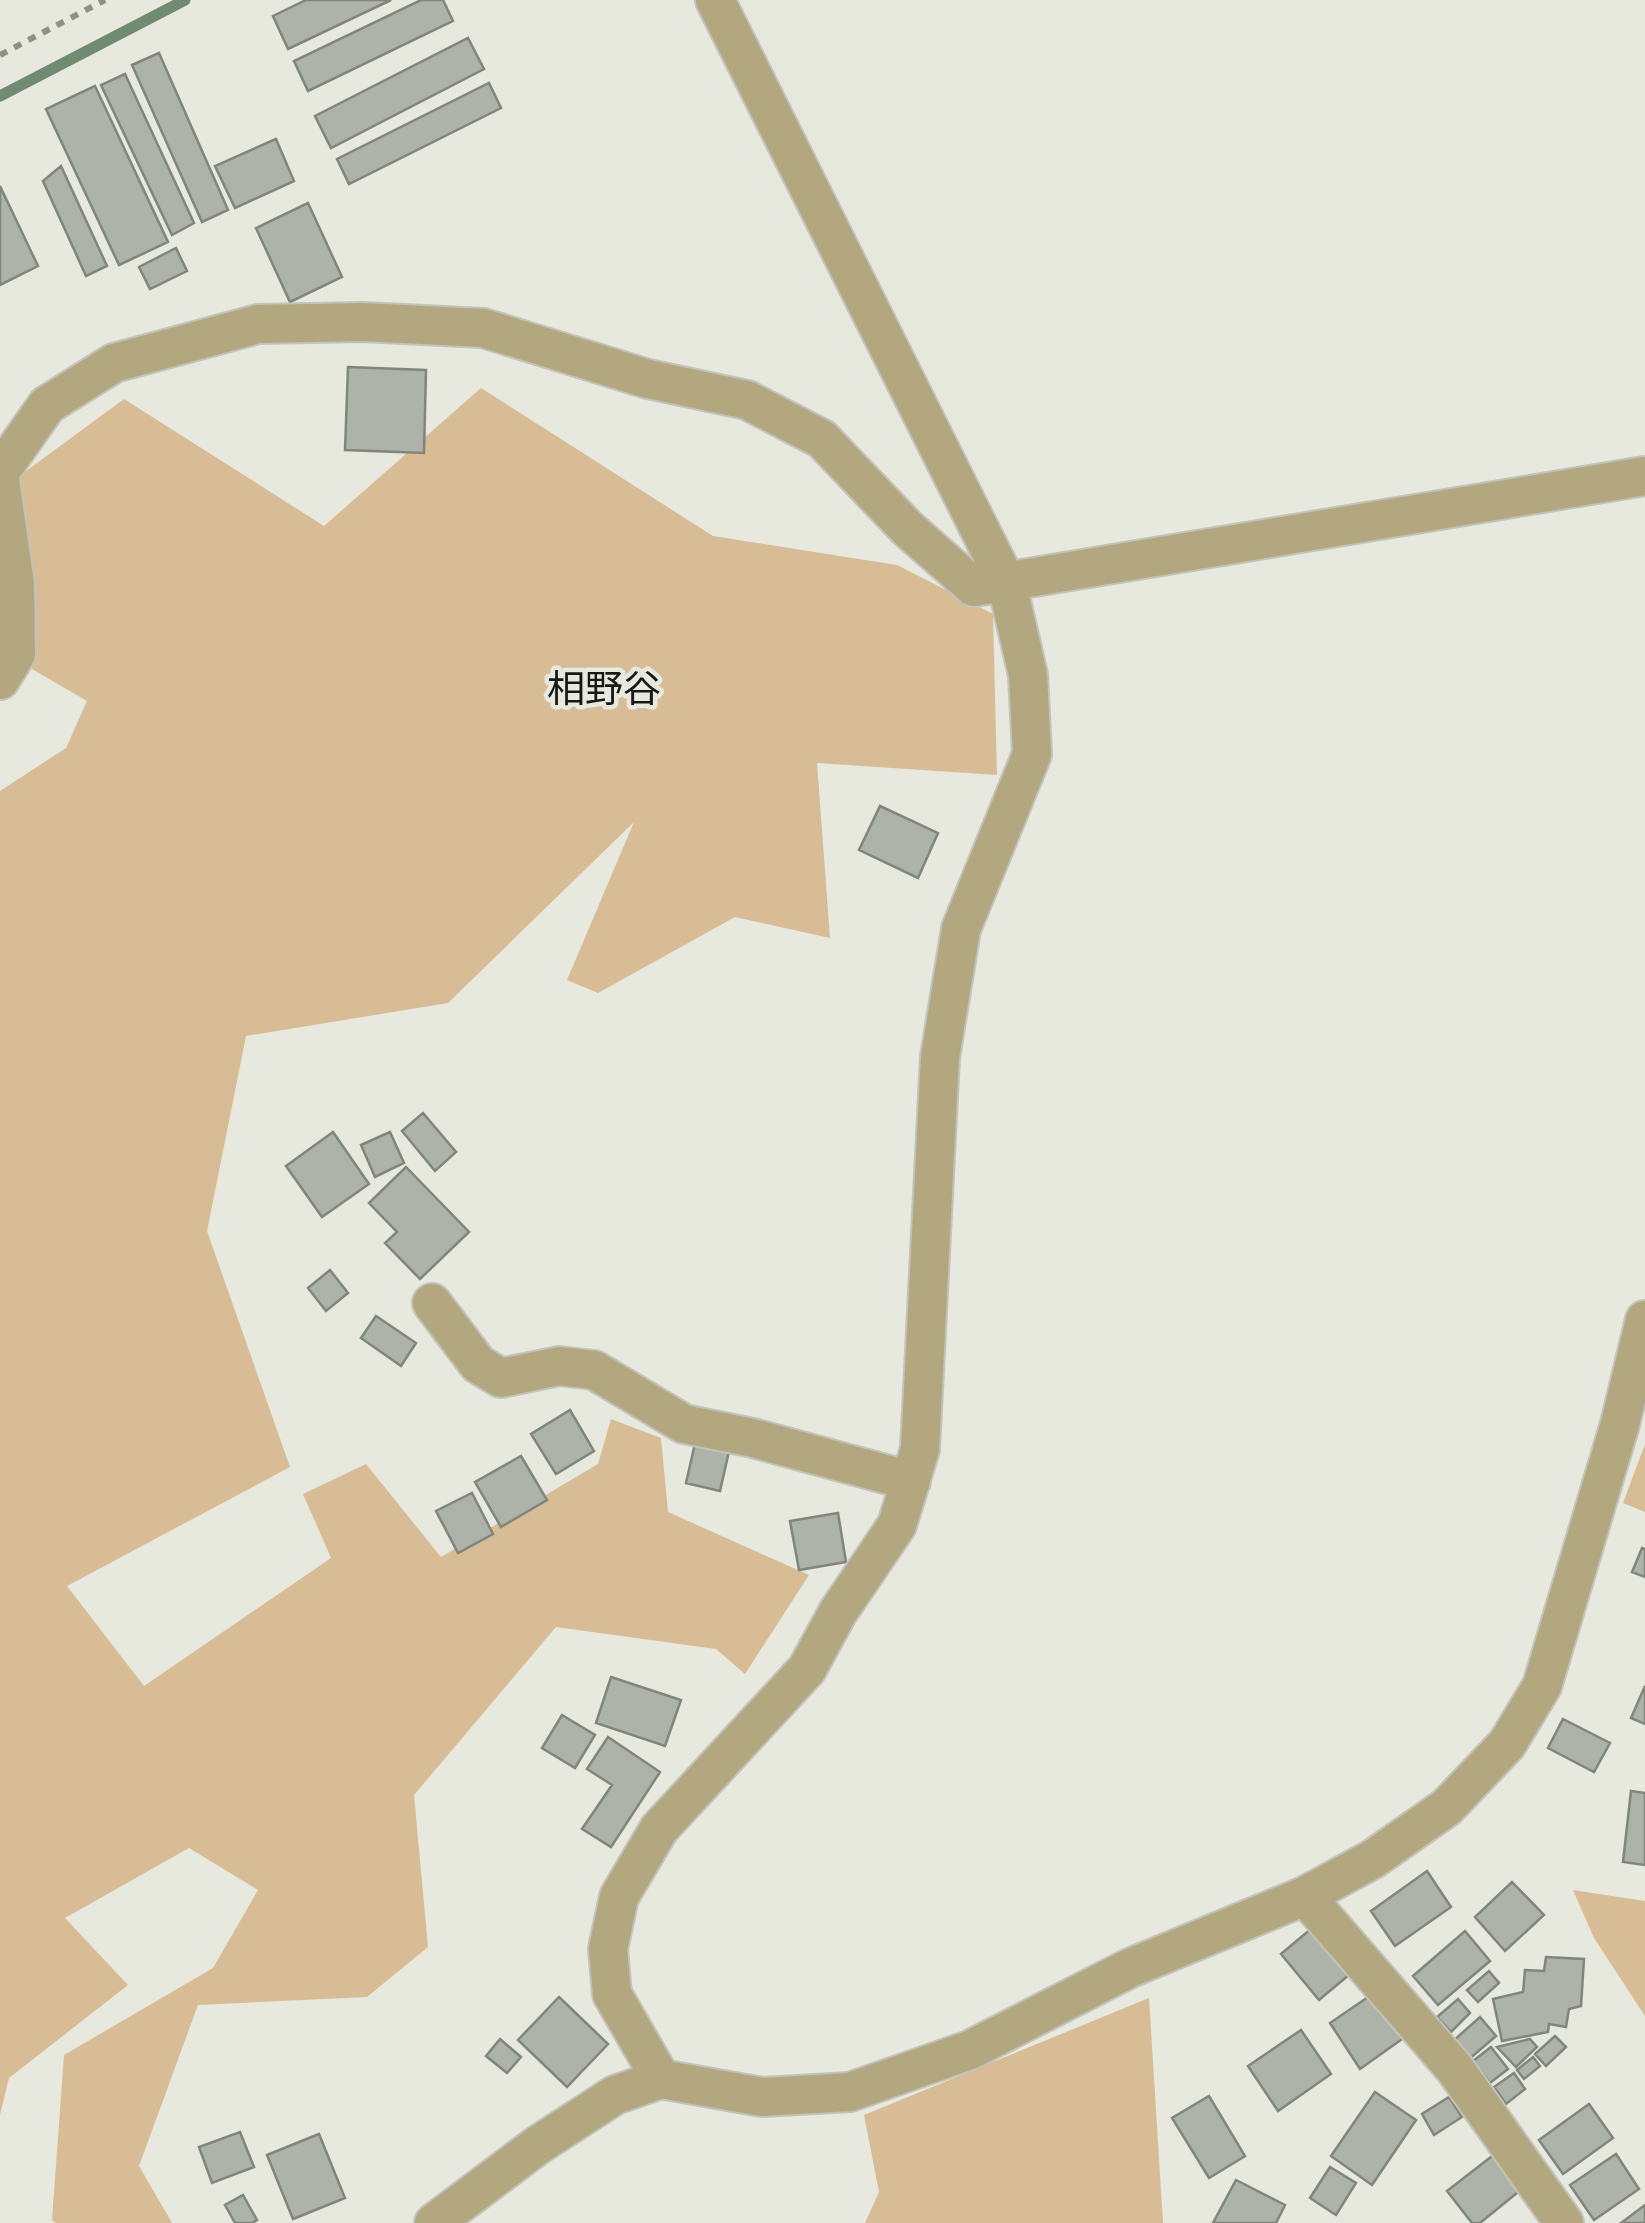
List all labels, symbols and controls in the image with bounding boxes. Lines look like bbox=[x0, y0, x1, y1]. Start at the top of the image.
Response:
district label: 相野谷 bbox=[547, 667, 661, 712]

